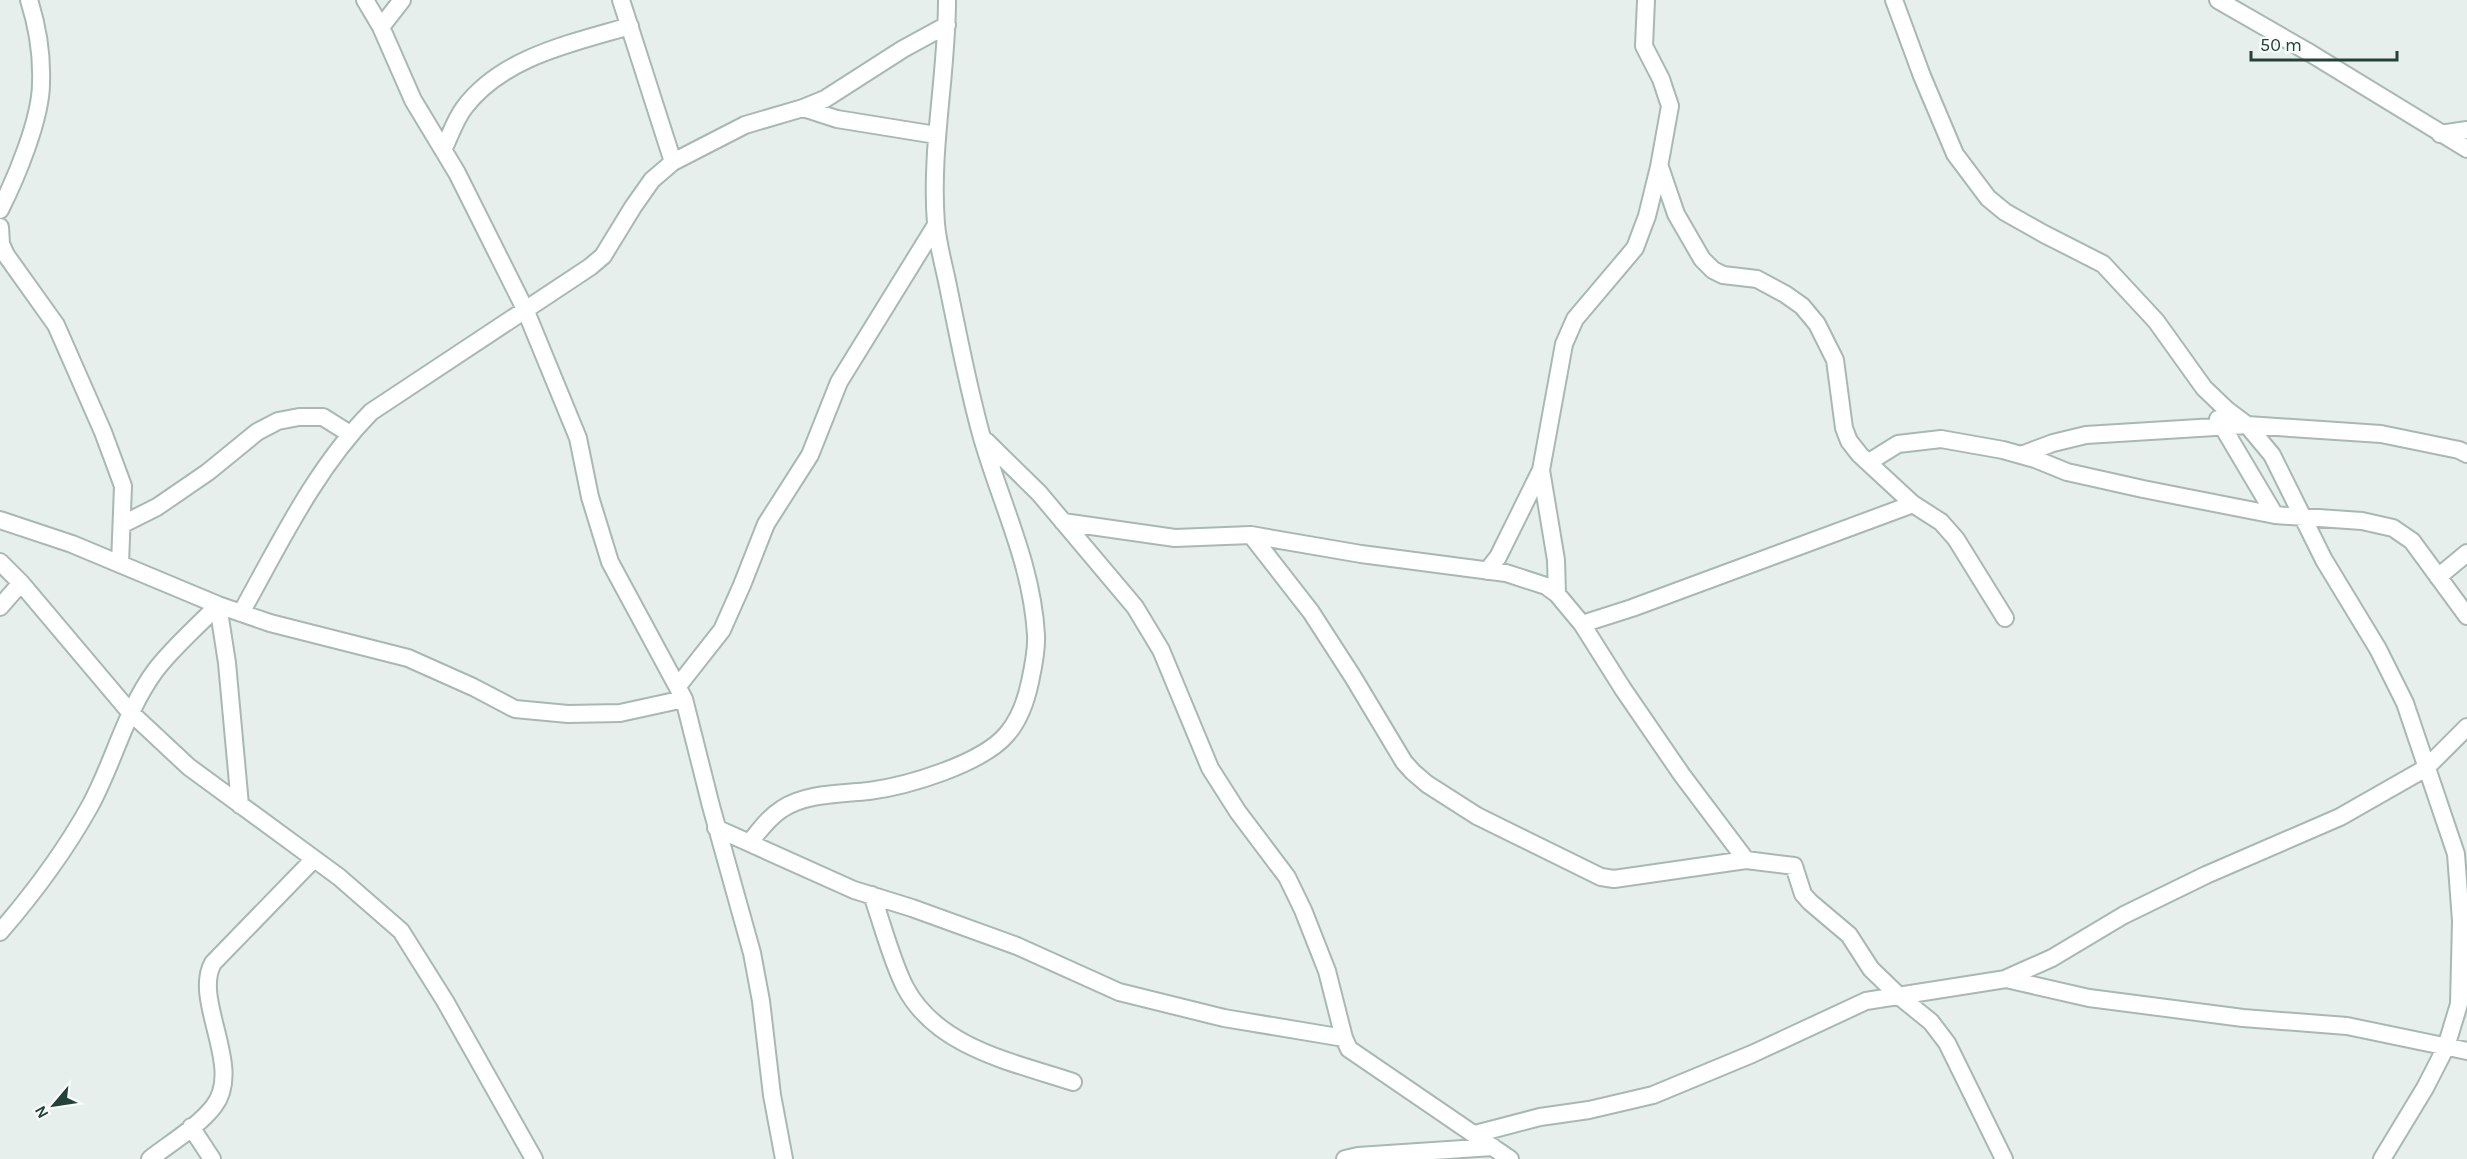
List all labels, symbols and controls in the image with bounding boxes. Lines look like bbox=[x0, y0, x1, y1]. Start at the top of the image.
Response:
scale bar bbox=[2251, 24, 2396, 62]
text: 50 m bbox=[2260, 34, 2302, 56]
north arrow bbox=[24, 1075, 84, 1135]
text: N bbox=[30, 1102, 52, 1122]

